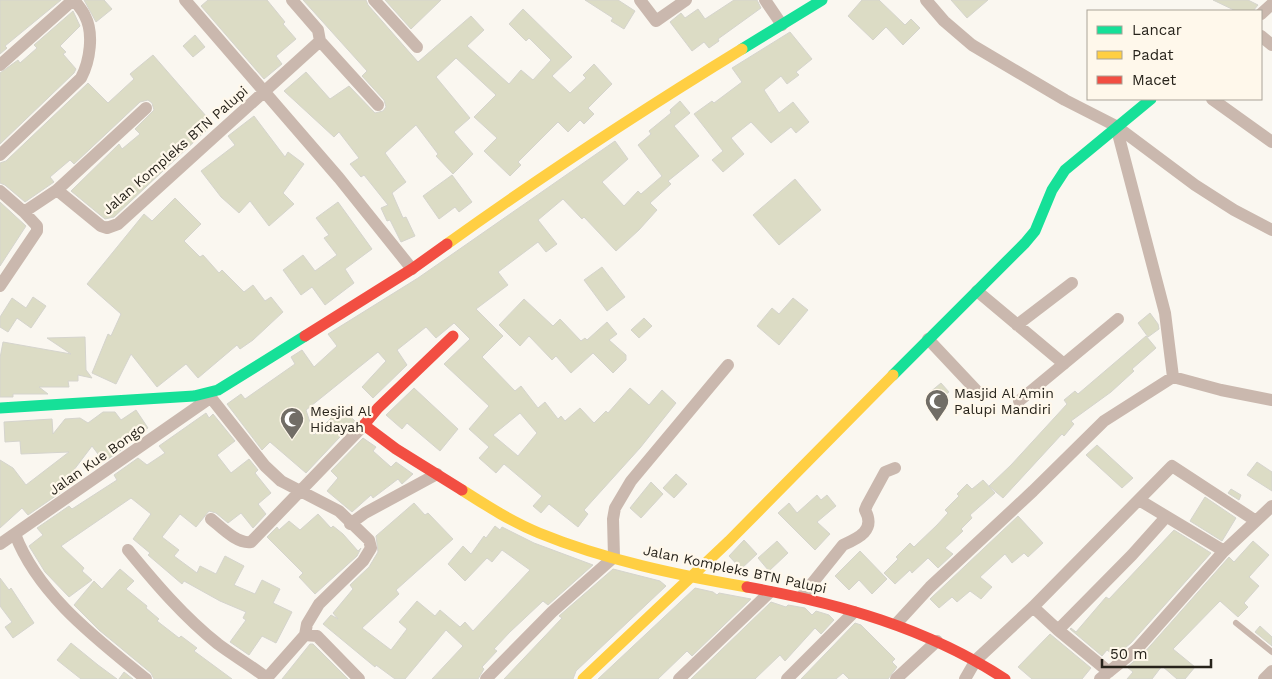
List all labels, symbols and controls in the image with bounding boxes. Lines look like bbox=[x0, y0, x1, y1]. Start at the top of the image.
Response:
legend bbox=[1087, 10, 1262, 100]
text: Lancar bbox=[1132, 21, 1182, 39]
text: Padat bbox=[1132, 46, 1174, 64]
text: Macet bbox=[1132, 71, 1177, 89]
street label: Jalan Kompleks BTN Palupi bbox=[99, 83, 251, 217]
place label: Masjid Al Amin Palupi Mandiri bbox=[954, 385, 1054, 417]
mosque icon: Masjid Al Amin Palupi Mandiri bbox=[924, 388, 950, 422]
place label: Mesjid Al Hidayah bbox=[310, 403, 372, 435]
mosque icon: Mesjid Al Hidayah bbox=[279, 406, 305, 440]
street label: Jalan Kue Bongo bbox=[46, 420, 148, 498]
street label: Jalan Kompleks BTN Palupi bbox=[642, 542, 828, 596]
scale bar bbox=[1102, 636, 1211, 668]
text: 50 m bbox=[1110, 645, 1147, 663]

